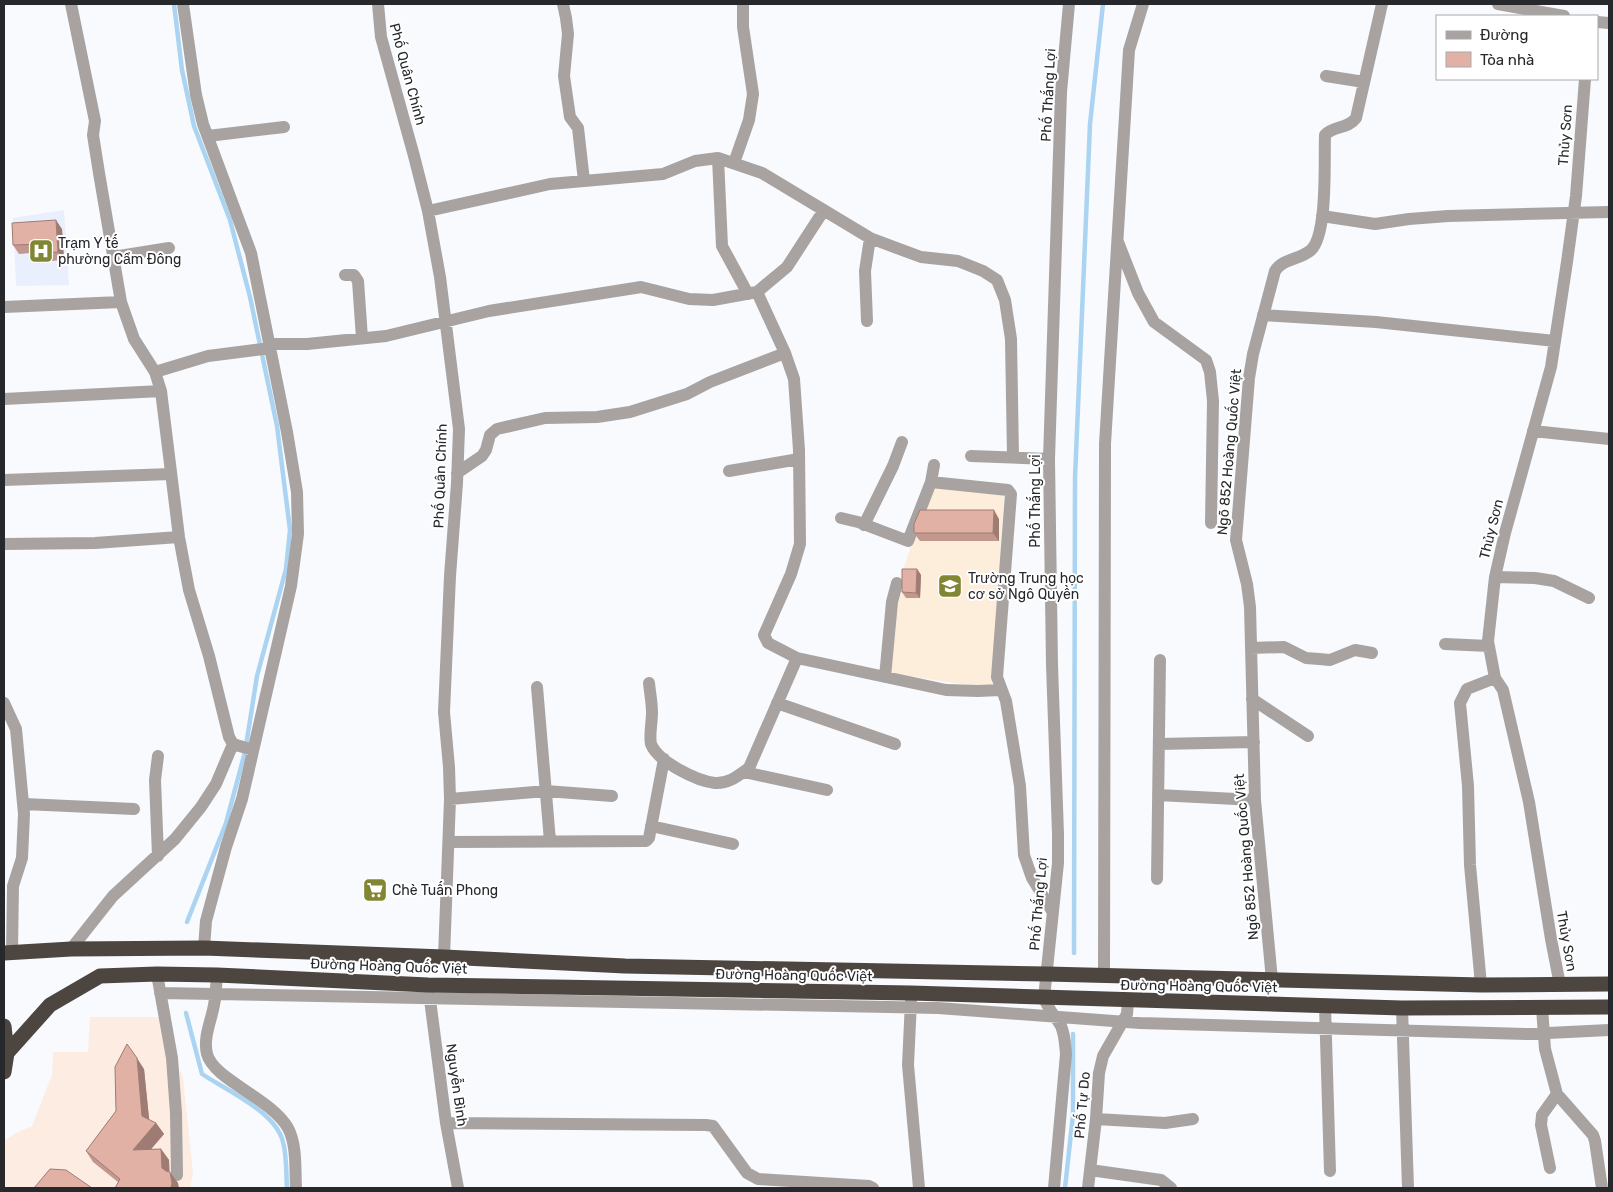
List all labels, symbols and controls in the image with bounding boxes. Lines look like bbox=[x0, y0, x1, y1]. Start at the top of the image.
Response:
legend bbox=[1436, 15, 1598, 80]
street label: Phố Quân Chính bbox=[386, 21, 430, 127]
text: Đường bbox=[1480, 26, 1528, 44]
street label: Phố Thắng Lợi bbox=[1037, 48, 1059, 142]
text: Tòa nhà bbox=[1480, 51, 1534, 69]
street label: Thủy Sơn bbox=[1555, 104, 1576, 166]
place label: Trạm Y tế phường Cẩm Đông bbox=[58, 234, 181, 268]
hospital icon: Trạm Y tế phường Cẩm Đông bbox=[28, 238, 54, 264]
street label: Ngõ 852 Hoàng Quốc Việt bbox=[1213, 368, 1245, 536]
street label: Phố Quân Chính bbox=[429, 423, 451, 529]
street label: Phố Thắng Lợi bbox=[1026, 454, 1044, 548]
street label: Thủy Sơn bbox=[1476, 497, 1507, 561]
place label: Trường Trung học cơ sở Ngô Quyền bbox=[968, 570, 1084, 603]
school or university icon: Trường Trung học cơ sở Ngô Quyền bbox=[937, 573, 963, 599]
street label: Ngõ 852 Hoàng Quốc Việt bbox=[1230, 773, 1262, 941]
street label: Phố Thắng Lợi bbox=[1025, 857, 1051, 951]
supermarket icon: Chè Tuấn Phong bbox=[362, 877, 388, 903]
place label: Chè Tuấn Phong bbox=[392, 881, 498, 899]
street label: Thủy Sơn bbox=[1553, 909, 1580, 973]
street label: Đường Hoàng Quốc Việt bbox=[310, 954, 468, 978]
street label: Đường Hoàng Quốc Việt bbox=[715, 965, 873, 985]
street label: Đường Hoàng Quốc Việt bbox=[1120, 976, 1278, 996]
street label: Nguyễn Bình bbox=[442, 1042, 472, 1128]
street label: Phố Tự Do bbox=[1070, 1071, 1094, 1139]

